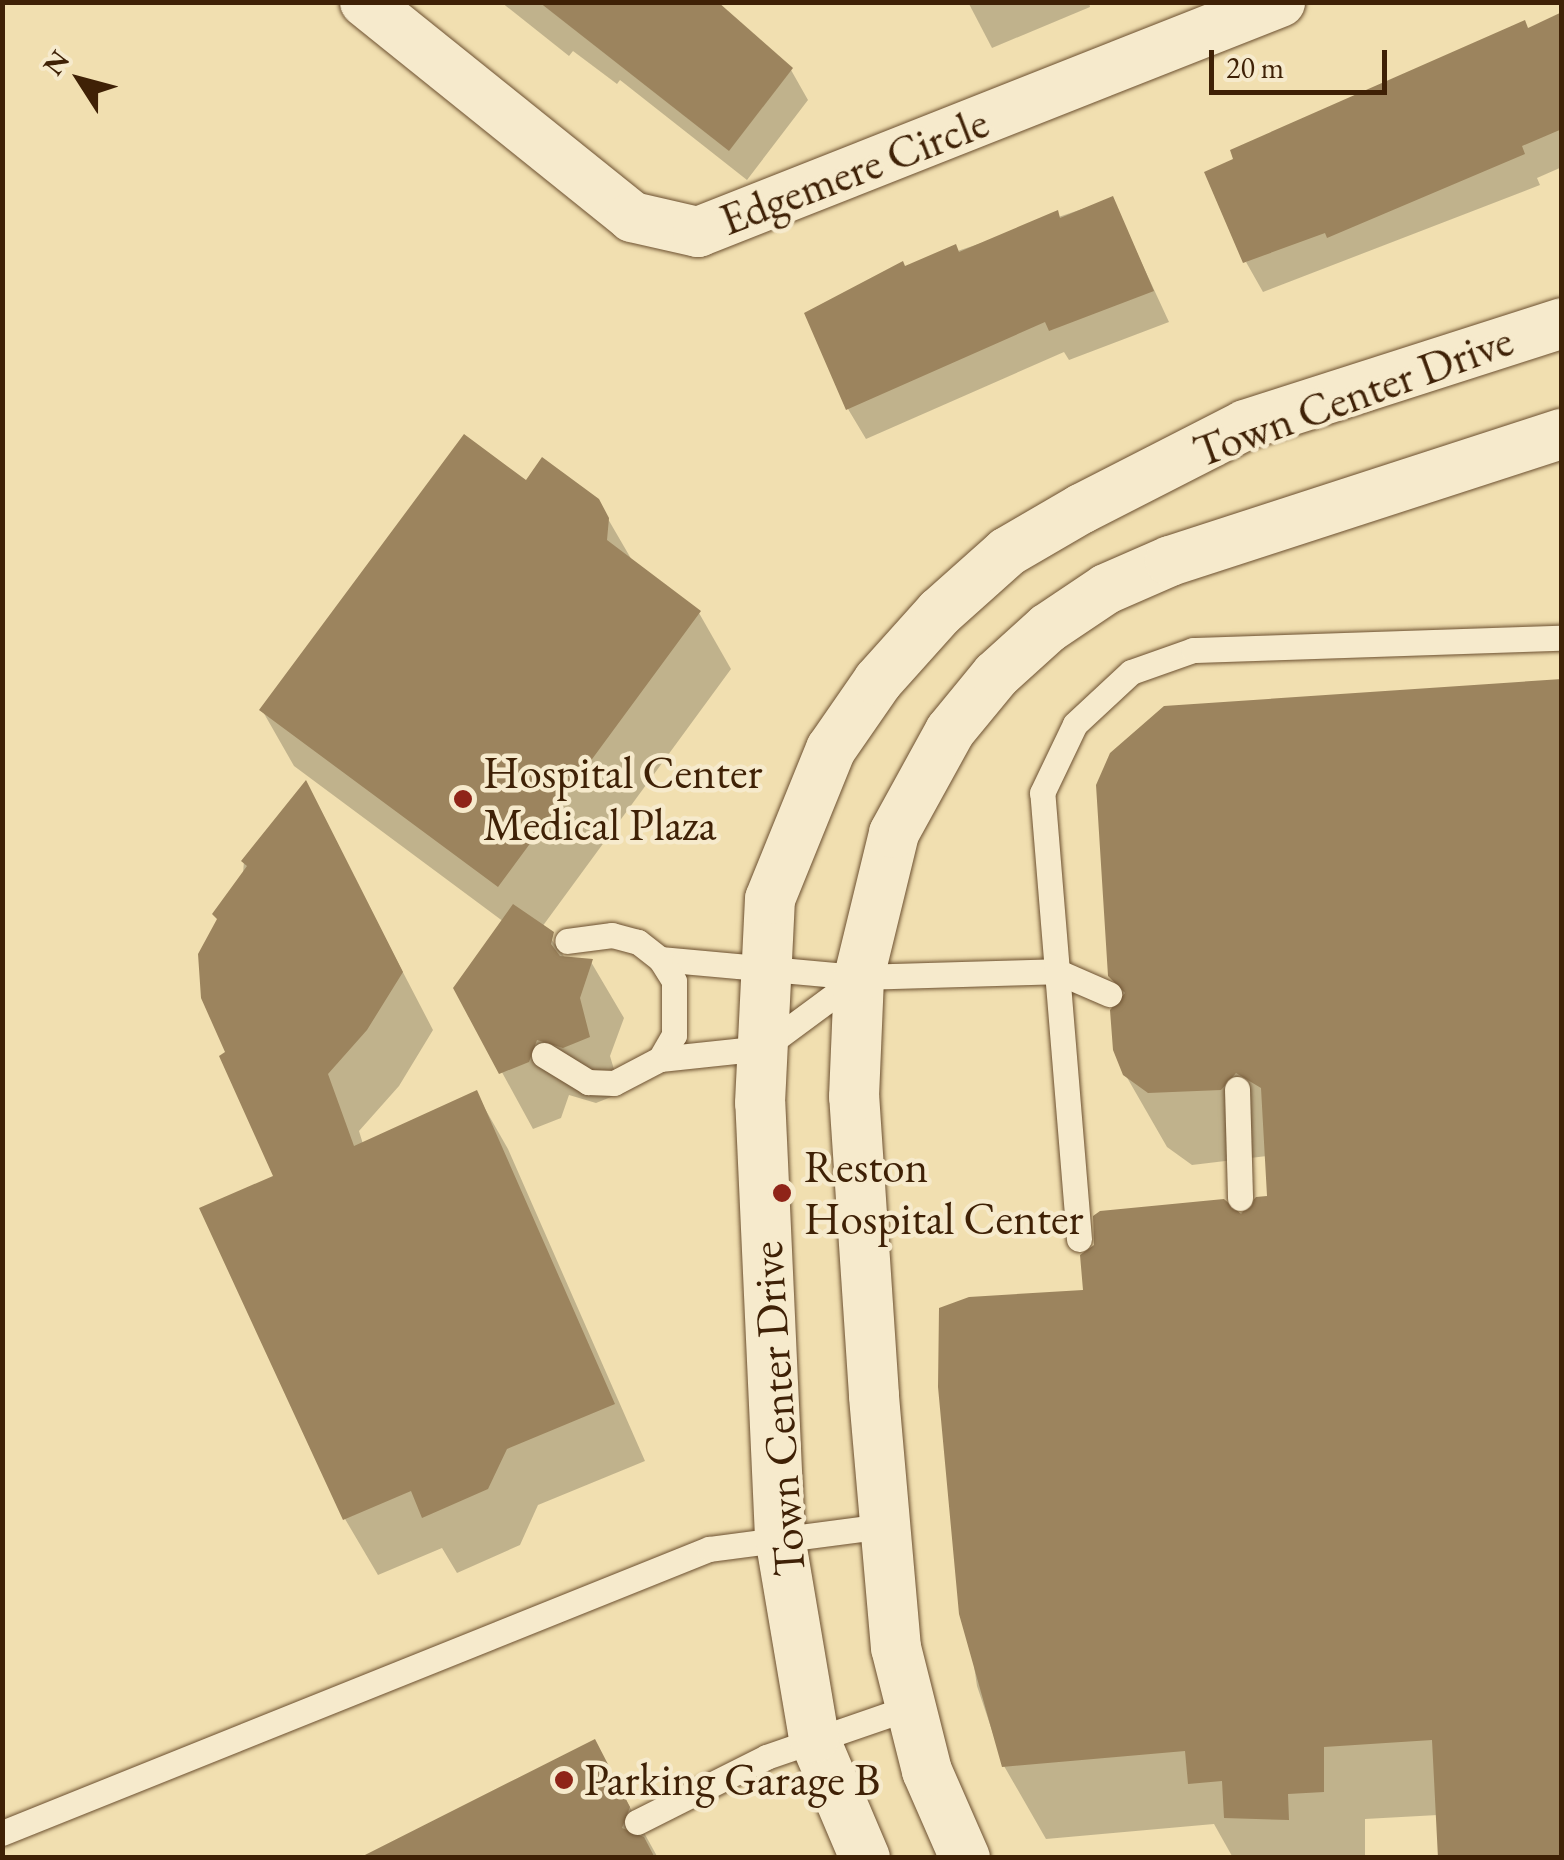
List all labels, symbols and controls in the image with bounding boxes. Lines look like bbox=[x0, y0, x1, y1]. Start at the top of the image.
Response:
north arrow bbox=[30, 30, 130, 130]
scale bar bbox=[1214, 30, 1392, 92]
text: N bbox=[35, 43, 77, 82]
text: 20 m bbox=[1226, 48, 1284, 87]
street label: Edgemere Circle bbox=[712, 95, 996, 247]
street label: Town Center Drive bbox=[1186, 313, 1520, 479]
place label: Hospital Center Medical Plaza bbox=[483, 746, 762, 852]
marker: Hospital Center Medical Plaza bbox=[452, 788, 474, 810]
place label: Reston Hospital Center bbox=[804, 1140, 1083, 1246]
marker: Reston Hospital Center bbox=[769, 1180, 795, 1206]
street label: Town Center Drive bbox=[739, 1240, 817, 1578]
place label: Parking Garage B bbox=[584, 1753, 880, 1807]
marker: Parking Garage B bbox=[553, 1769, 575, 1791]

